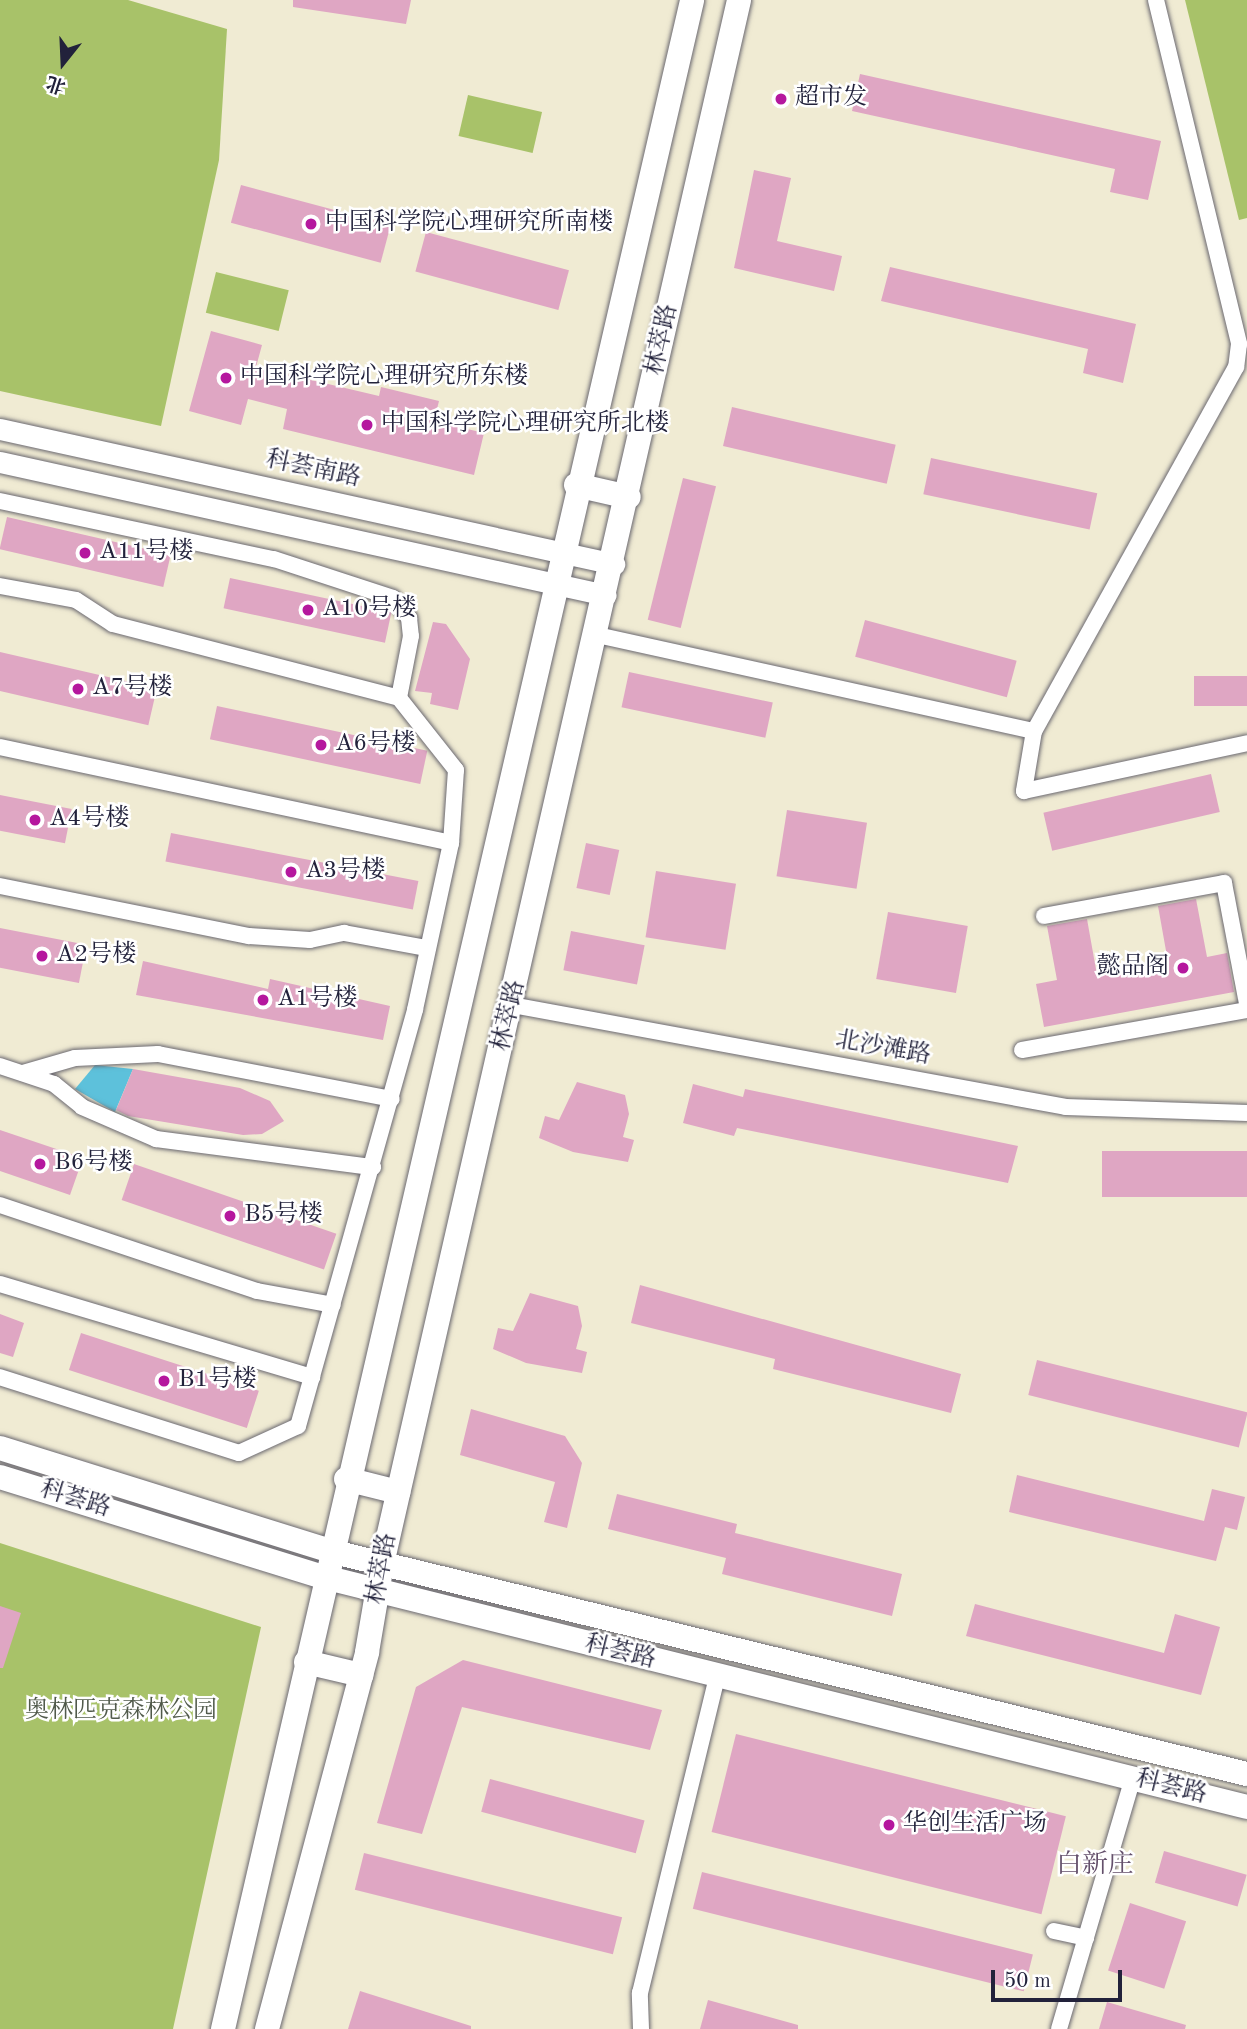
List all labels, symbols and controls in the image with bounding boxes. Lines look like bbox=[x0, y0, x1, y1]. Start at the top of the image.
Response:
north arrow bbox=[28, 28, 98, 98]
text: 北 bbox=[44, 71, 68, 95]
place label: 超市发 bbox=[795, 85, 867, 113]
marker: 超市发 bbox=[773, 91, 789, 107]
place label: 中国科学院心理研究所南楼 bbox=[325, 210, 613, 238]
marker: 中国科学院心理研究所南楼 bbox=[303, 216, 319, 232]
street label: 林萃路 bbox=[641, 302, 685, 378]
place label: 中国科学院心理研究所东楼 bbox=[240, 364, 528, 392]
marker: 中国科学院心理研究所东楼 bbox=[218, 370, 234, 386]
place label: 中国科学院心理研究所北楼 bbox=[381, 411, 669, 439]
marker: 中国科学院心理研究所北楼 bbox=[359, 417, 375, 433]
street label: 科荟南路 bbox=[263, 446, 363, 494]
place label: A11号楼 bbox=[99, 539, 193, 567]
marker: A11号楼 bbox=[77, 545, 93, 561]
place label: A10号楼 bbox=[322, 596, 416, 624]
marker: A10号楼 bbox=[300, 602, 316, 618]
place label: A7号楼 bbox=[92, 675, 172, 703]
marker: A7号楼 bbox=[70, 681, 86, 697]
place label: A6号楼 bbox=[335, 731, 415, 759]
marker: A6号楼 bbox=[313, 737, 329, 753]
place label: A4号楼 bbox=[49, 806, 129, 834]
marker: A4号楼 bbox=[27, 812, 43, 828]
place label: A3号楼 bbox=[305, 858, 385, 886]
marker: A3号楼 bbox=[283, 864, 299, 880]
place label: A2号楼 bbox=[56, 942, 136, 970]
marker: A2号楼 bbox=[34, 948, 50, 964]
place label: 懿品阁 bbox=[1097, 954, 1169, 982]
marker: 懿品阁 bbox=[1175, 960, 1191, 976]
street label: 林萃路 bbox=[488, 978, 532, 1054]
place label: A1号楼 bbox=[277, 986, 357, 1014]
marker: A1号楼 bbox=[255, 992, 271, 1008]
street label: 北沙滩路 bbox=[833, 1026, 933, 1072]
place label: B6号楼 bbox=[54, 1150, 132, 1178]
marker: B6号楼 bbox=[32, 1156, 48, 1172]
place label: B5号楼 bbox=[244, 1202, 322, 1230]
marker: B5号楼 bbox=[222, 1208, 238, 1224]
place label: B1号楼 bbox=[178, 1367, 256, 1395]
marker: B1号楼 bbox=[156, 1373, 172, 1389]
street label: 科荟路 bbox=[36, 1476, 114, 1524]
street label: 林萃路 bbox=[363, 1531, 403, 1607]
street label: 科荟路 bbox=[582, 1630, 658, 1676]
park label: 奥林匹克森林公园 bbox=[25, 1698, 217, 1726]
street label: 科荟路 bbox=[1133, 1765, 1209, 1811]
place label: 华创生活广场 bbox=[903, 1811, 1047, 1839]
marker: 华创生活广场 bbox=[881, 1817, 897, 1833]
district label: 白新庄 bbox=[1056, 1850, 1134, 1882]
scale bar bbox=[995, 1955, 1126, 1999]
text: 50 m bbox=[1004, 1971, 1051, 1992]

